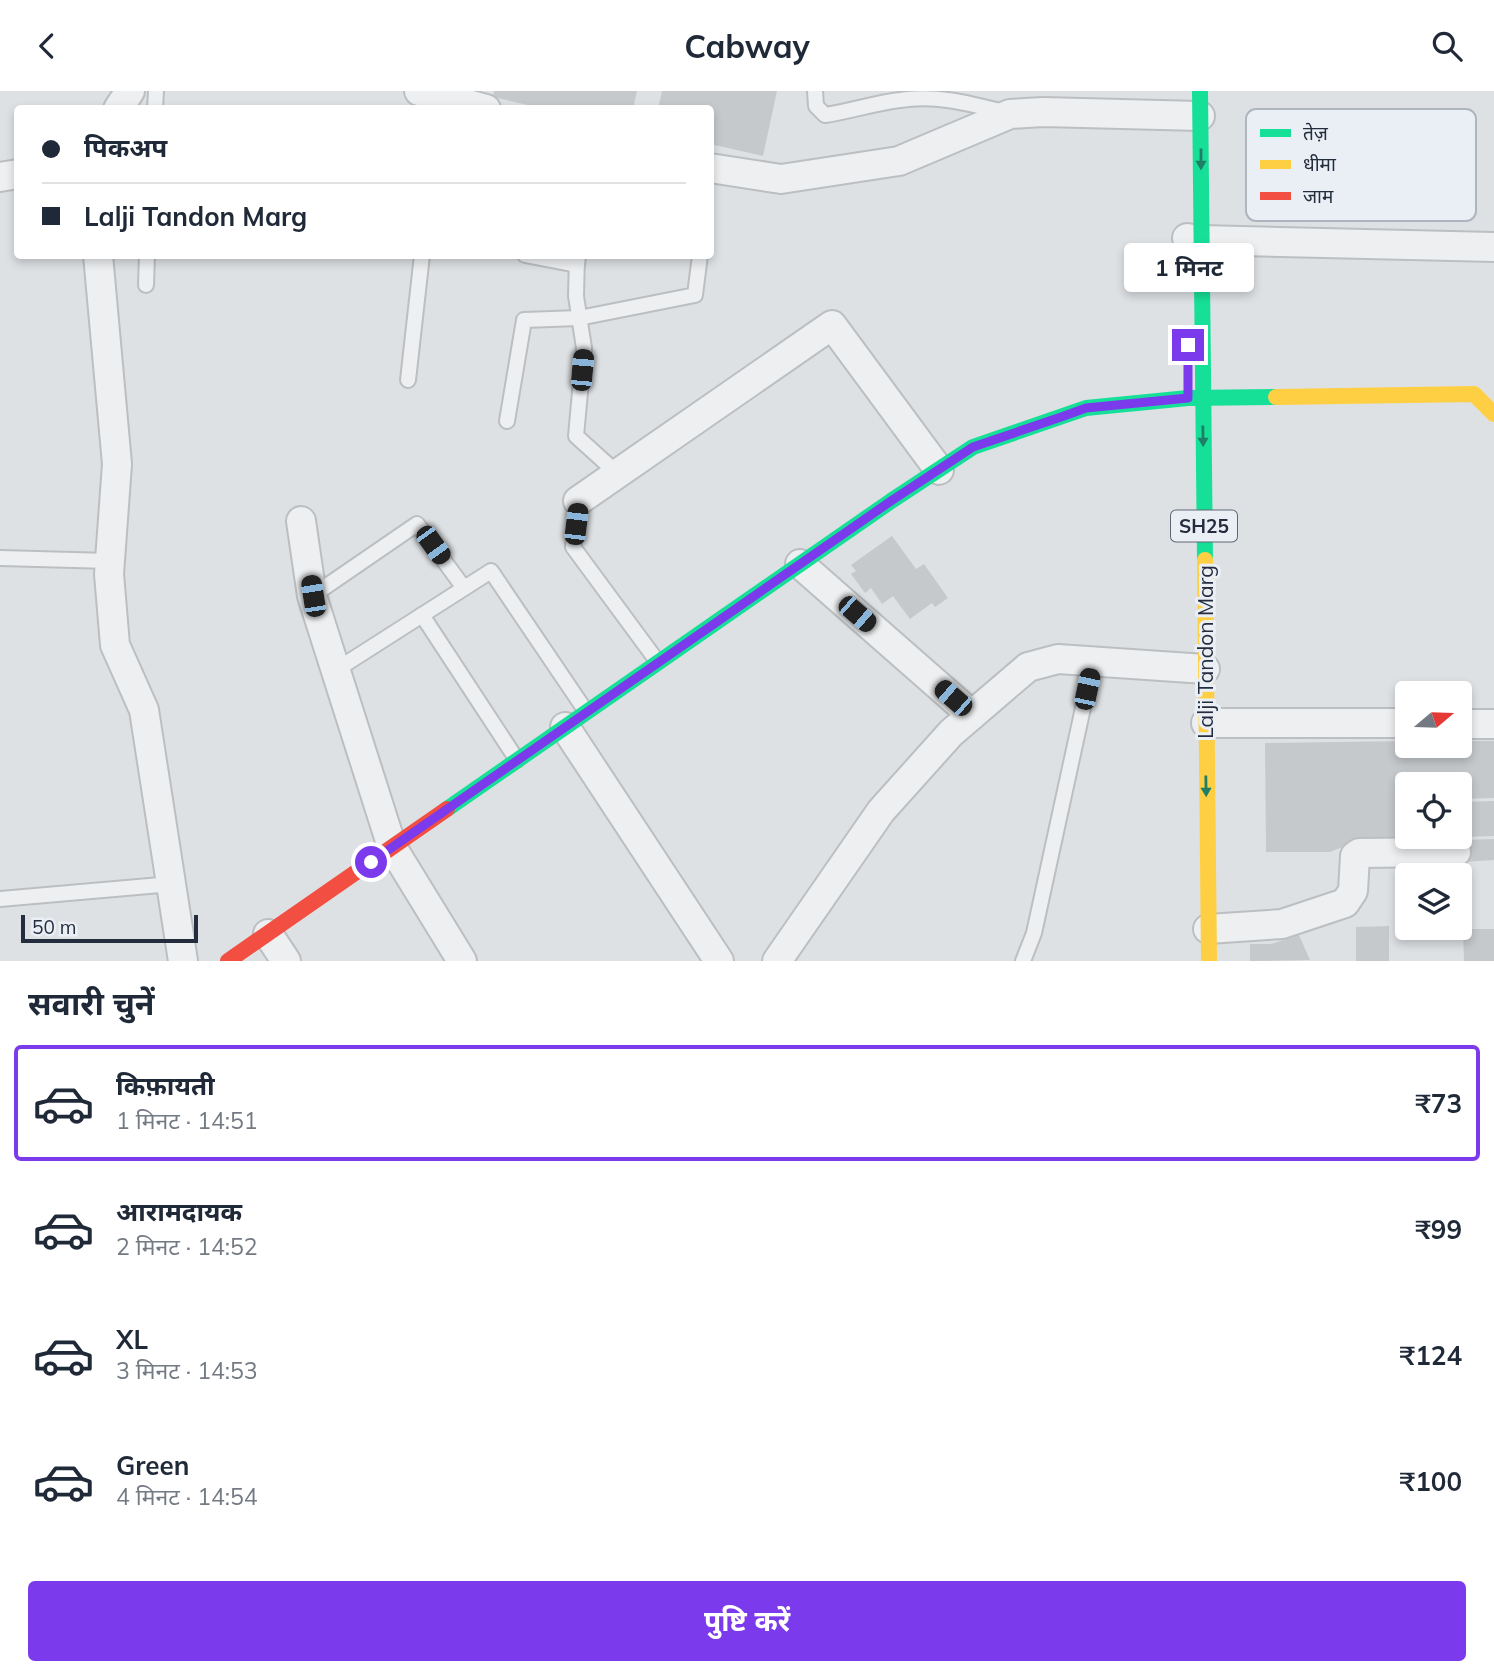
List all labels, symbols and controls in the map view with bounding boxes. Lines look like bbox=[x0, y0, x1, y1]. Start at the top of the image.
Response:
text: Cabway bbox=[684, 26, 810, 66]
icon: back bbox=[28, 27, 66, 65]
icon: search bbox=[1428, 27, 1466, 65]
legend bbox=[1246, 109, 1476, 221]
text: तेज़ bbox=[1303, 121, 1329, 145]
text: पिकअप bbox=[84, 131, 167, 164]
one-way arrow bbox=[1195, 148, 1207, 170]
text: धीमा bbox=[1303, 152, 1337, 176]
text: जाम bbox=[1303, 184, 1334, 208]
text: Lalji Tandon Marg bbox=[84, 200, 307, 233]
callout: 1 मिनट bbox=[1123, 243, 1253, 293]
text: 1 मिनट bbox=[1155, 253, 1223, 282]
route end bbox=[1172, 329, 1204, 361]
car bbox=[570, 348, 595, 392]
one-way arrow bbox=[1198, 425, 1209, 447]
car bbox=[564, 502, 589, 546]
road number: SH25 bbox=[1171, 511, 1237, 541]
car bbox=[413, 522, 454, 568]
street label: Lalji Tandon Marg bbox=[1192, 565, 1218, 739]
car bbox=[300, 574, 327, 618]
car bbox=[835, 592, 880, 636]
car bbox=[1073, 666, 1102, 712]
car bbox=[931, 676, 976, 720]
north arrow bbox=[1395, 681, 1472, 758]
map controls bbox=[1395, 681, 1472, 940]
button: locate bbox=[1395, 772, 1472, 849]
one-way arrow bbox=[1200, 775, 1212, 797]
route start bbox=[355, 846, 387, 878]
button: layers bbox=[1395, 863, 1472, 940]
scale bar bbox=[21, 912, 198, 944]
text: 50 m bbox=[32, 915, 76, 939]
text: सवारी चुनें bbox=[28, 983, 155, 1023]
text: किफ़ायती bbox=[116, 1069, 215, 1102]
icon: car bbox=[32, 1072, 95, 1135]
text: ₹73 bbox=[1415, 1087, 1462, 1120]
text: 1 मिनट · 14:51 bbox=[116, 1106, 258, 1135]
text: आरामदायक bbox=[116, 1195, 242, 1228]
icon: car bbox=[32, 1198, 95, 1261]
text: ₹99 bbox=[1415, 1213, 1462, 1246]
text: 2 मिनट · 14:52 bbox=[116, 1232, 258, 1261]
text: XL bbox=[116, 1323, 148, 1356]
icon: car bbox=[32, 1324, 95, 1387]
text: ₹124 bbox=[1400, 1339, 1462, 1372]
text: 3 मिनट · 14:53 bbox=[116, 1356, 258, 1385]
text: Green bbox=[116, 1449, 189, 1482]
icon: car bbox=[32, 1450, 95, 1513]
text: ₹100 bbox=[1400, 1465, 1462, 1498]
text: 4 मिनट · 14:54 bbox=[116, 1482, 258, 1511]
button: पुष्टि करें bbox=[28, 1581, 1466, 1661]

